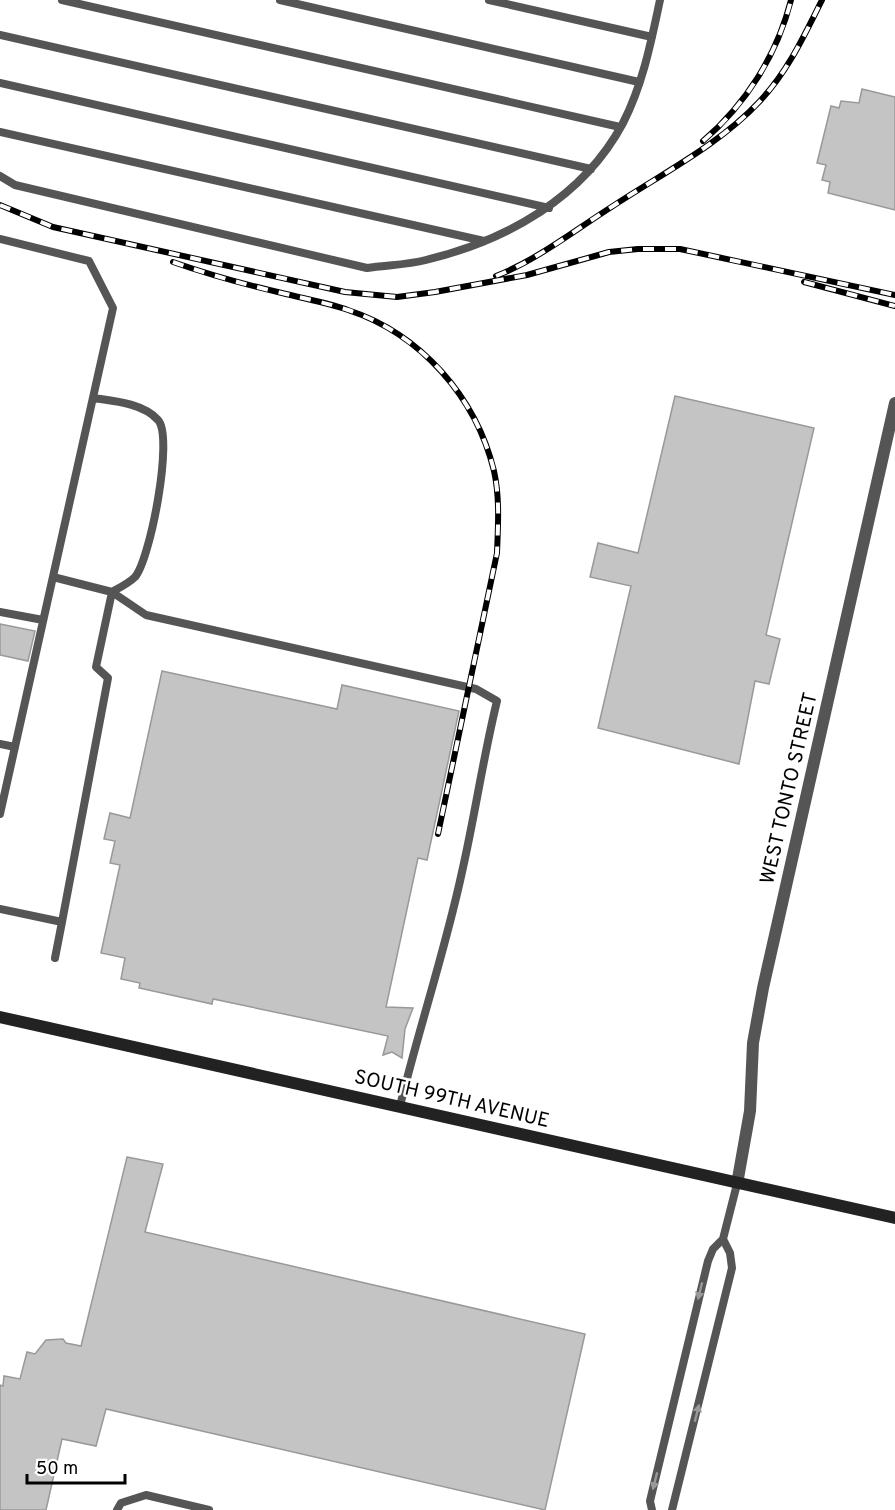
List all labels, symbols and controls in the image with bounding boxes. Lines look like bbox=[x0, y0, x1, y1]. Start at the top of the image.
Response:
street label: WEST TONTO STREET bbox=[755, 690, 825, 887]
street label: SOUTH 99TH AVENUE bbox=[351, 1065, 552, 1135]
one-way arrow bbox=[695, 1282, 705, 1301]
one-way arrow bbox=[693, 1404, 703, 1422]
scale bar bbox=[27, 1447, 124, 1485]
text: 50 m bbox=[36, 1458, 78, 1481]
one-way arrow bbox=[649, 1472, 659, 1490]

